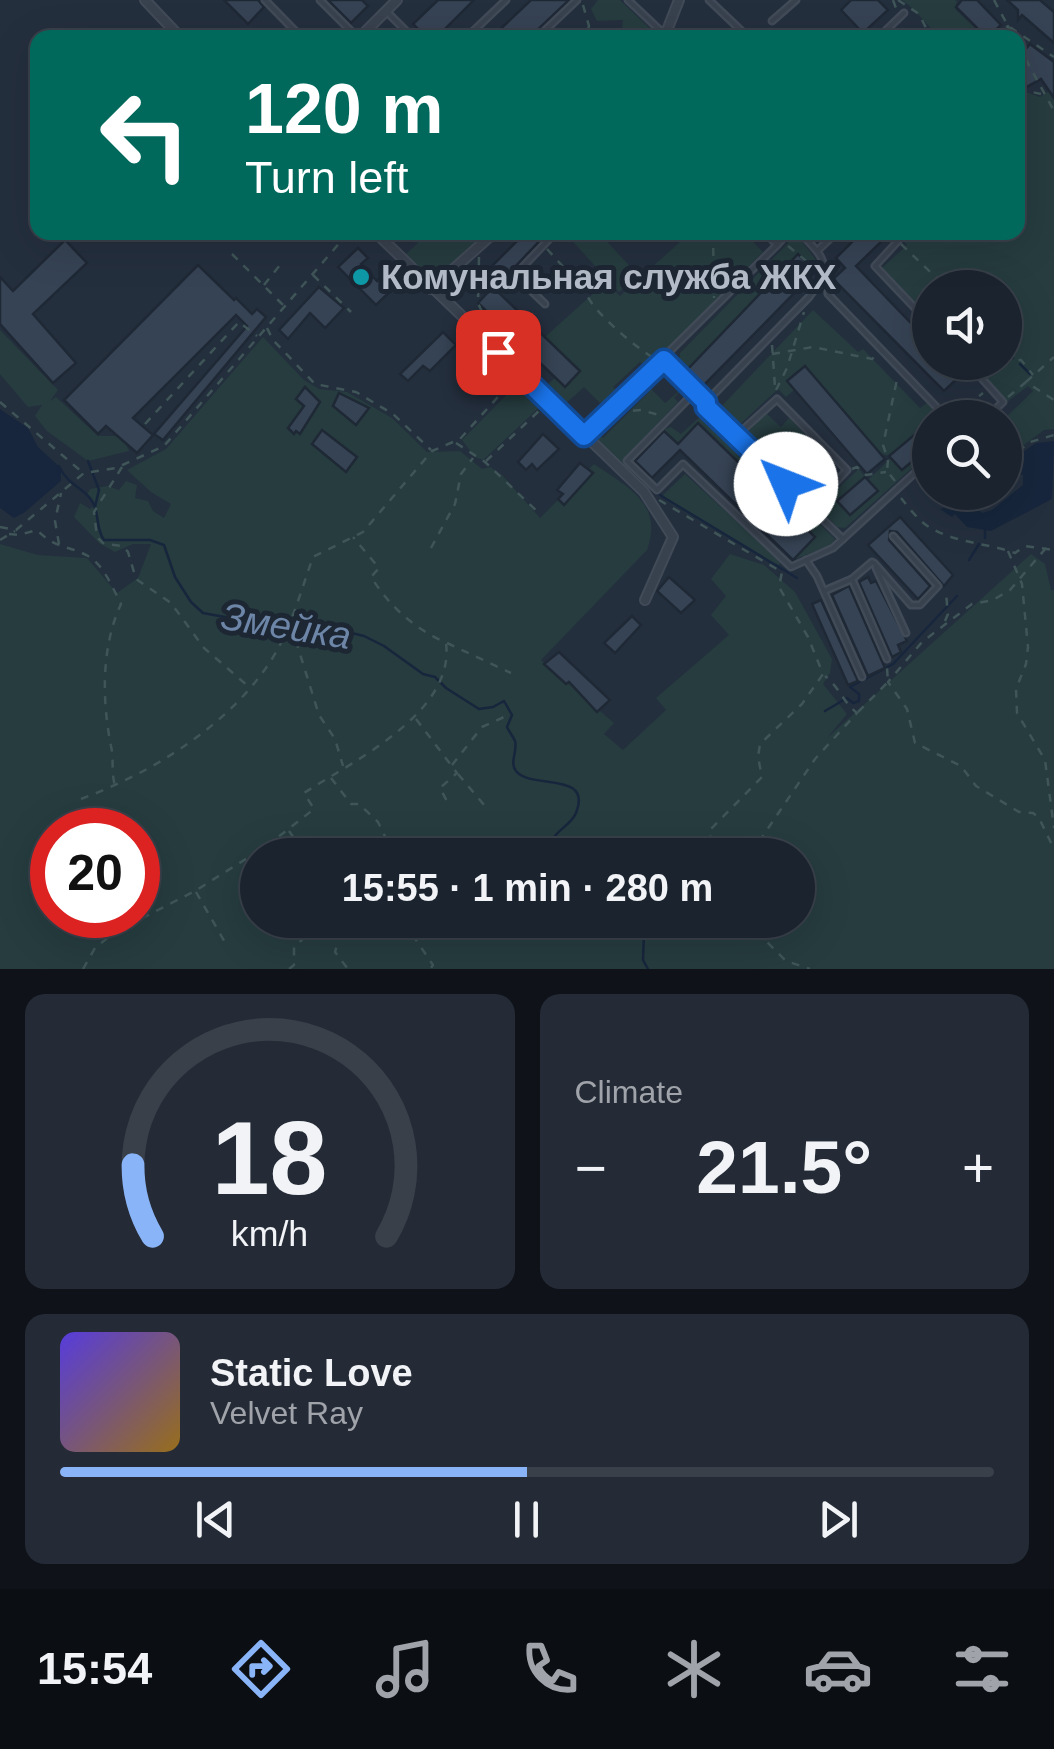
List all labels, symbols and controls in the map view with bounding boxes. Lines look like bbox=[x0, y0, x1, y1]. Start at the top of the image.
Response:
icon: left bbox=[80, 70, 210, 200]
text: 120 m bbox=[245, 70, 443, 148]
text: Turn left bbox=[245, 152, 408, 203]
place label: Комунальная служба ЖКХ bbox=[381, 257, 837, 296]
marker: Комунальная служба ЖКХ bbox=[350, 266, 372, 288]
map controls bbox=[912, 270, 1022, 510]
button: sound bbox=[912, 270, 1022, 380]
pin bbox=[456, 310, 541, 395]
icon: arrive bbox=[471, 325, 526, 380]
button: search bbox=[912, 400, 1022, 510]
position arrow bbox=[734, 432, 838, 536]
water label: Змейка bbox=[218, 595, 354, 657]
speed limit sign: 20 bbox=[30, 808, 160, 938]
text: 15:55 · 1 min · 280 m bbox=[342, 867, 713, 909]
text: Climate bbox=[575, 1074, 683, 1110]
text: 18 bbox=[212, 1100, 328, 1216]
text: 21.5° bbox=[696, 1125, 872, 1209]
text: − bbox=[575, 1137, 607, 1199]
text: + bbox=[962, 1137, 994, 1199]
text: km/h bbox=[231, 1214, 308, 1254]
text: Static Love bbox=[210, 1352, 413, 1394]
text: Velvet Ray bbox=[210, 1395, 363, 1431]
icon: previous bbox=[188, 1492, 243, 1547]
icon: pause bbox=[499, 1492, 554, 1547]
icon: next bbox=[811, 1492, 866, 1547]
icon: directions bbox=[226, 1634, 296, 1704]
icon: music bbox=[370, 1634, 440, 1704]
icon: phone bbox=[515, 1634, 585, 1704]
icon: climate bbox=[659, 1634, 729, 1704]
icon: car bbox=[803, 1634, 873, 1704]
icon: filters bbox=[947, 1634, 1017, 1704]
text: 15:54 bbox=[37, 1643, 152, 1694]

